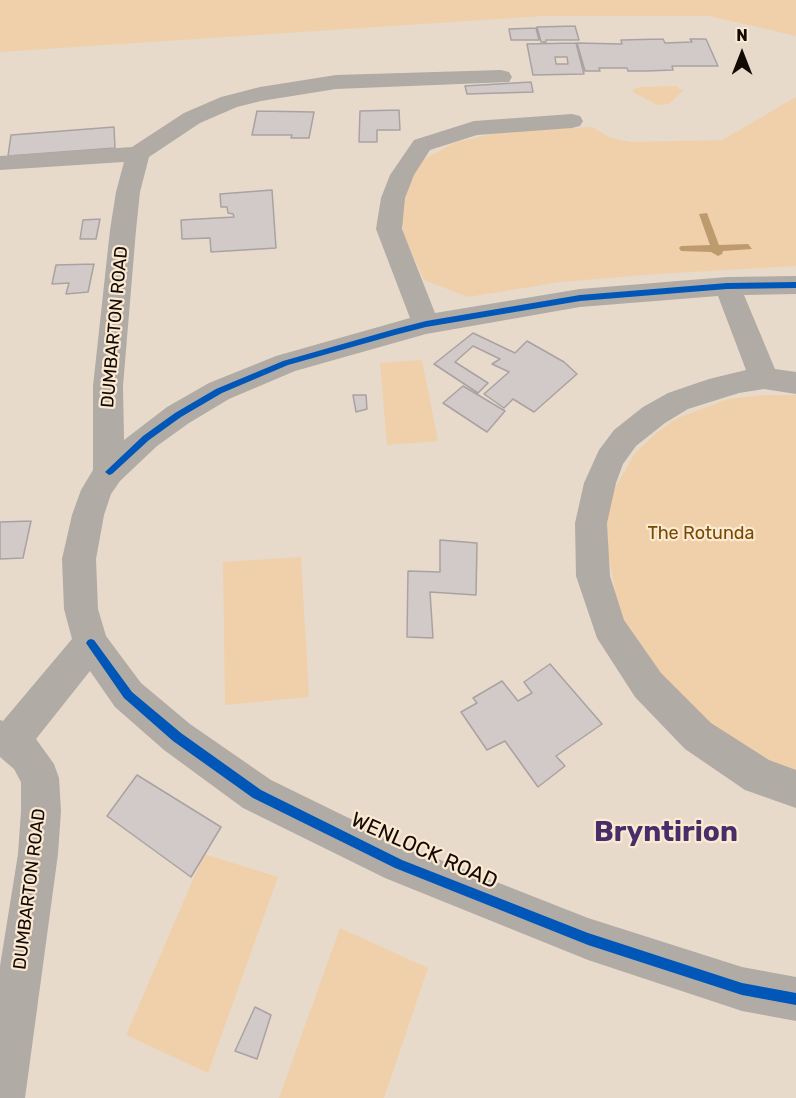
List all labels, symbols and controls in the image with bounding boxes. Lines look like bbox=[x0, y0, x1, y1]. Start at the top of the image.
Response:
north arrow bbox=[712, 24, 772, 84]
text: N bbox=[736, 26, 748, 45]
street label: DUMBARTON ROAD bbox=[97, 245, 133, 409]
park label: The Rotunda bbox=[648, 523, 754, 545]
street label: DUMBARTON ROAD bbox=[9, 807, 51, 971]
street label: WENLOCK ROAD bbox=[347, 807, 501, 895]
district label: Bryntirion bbox=[594, 816, 738, 850]

